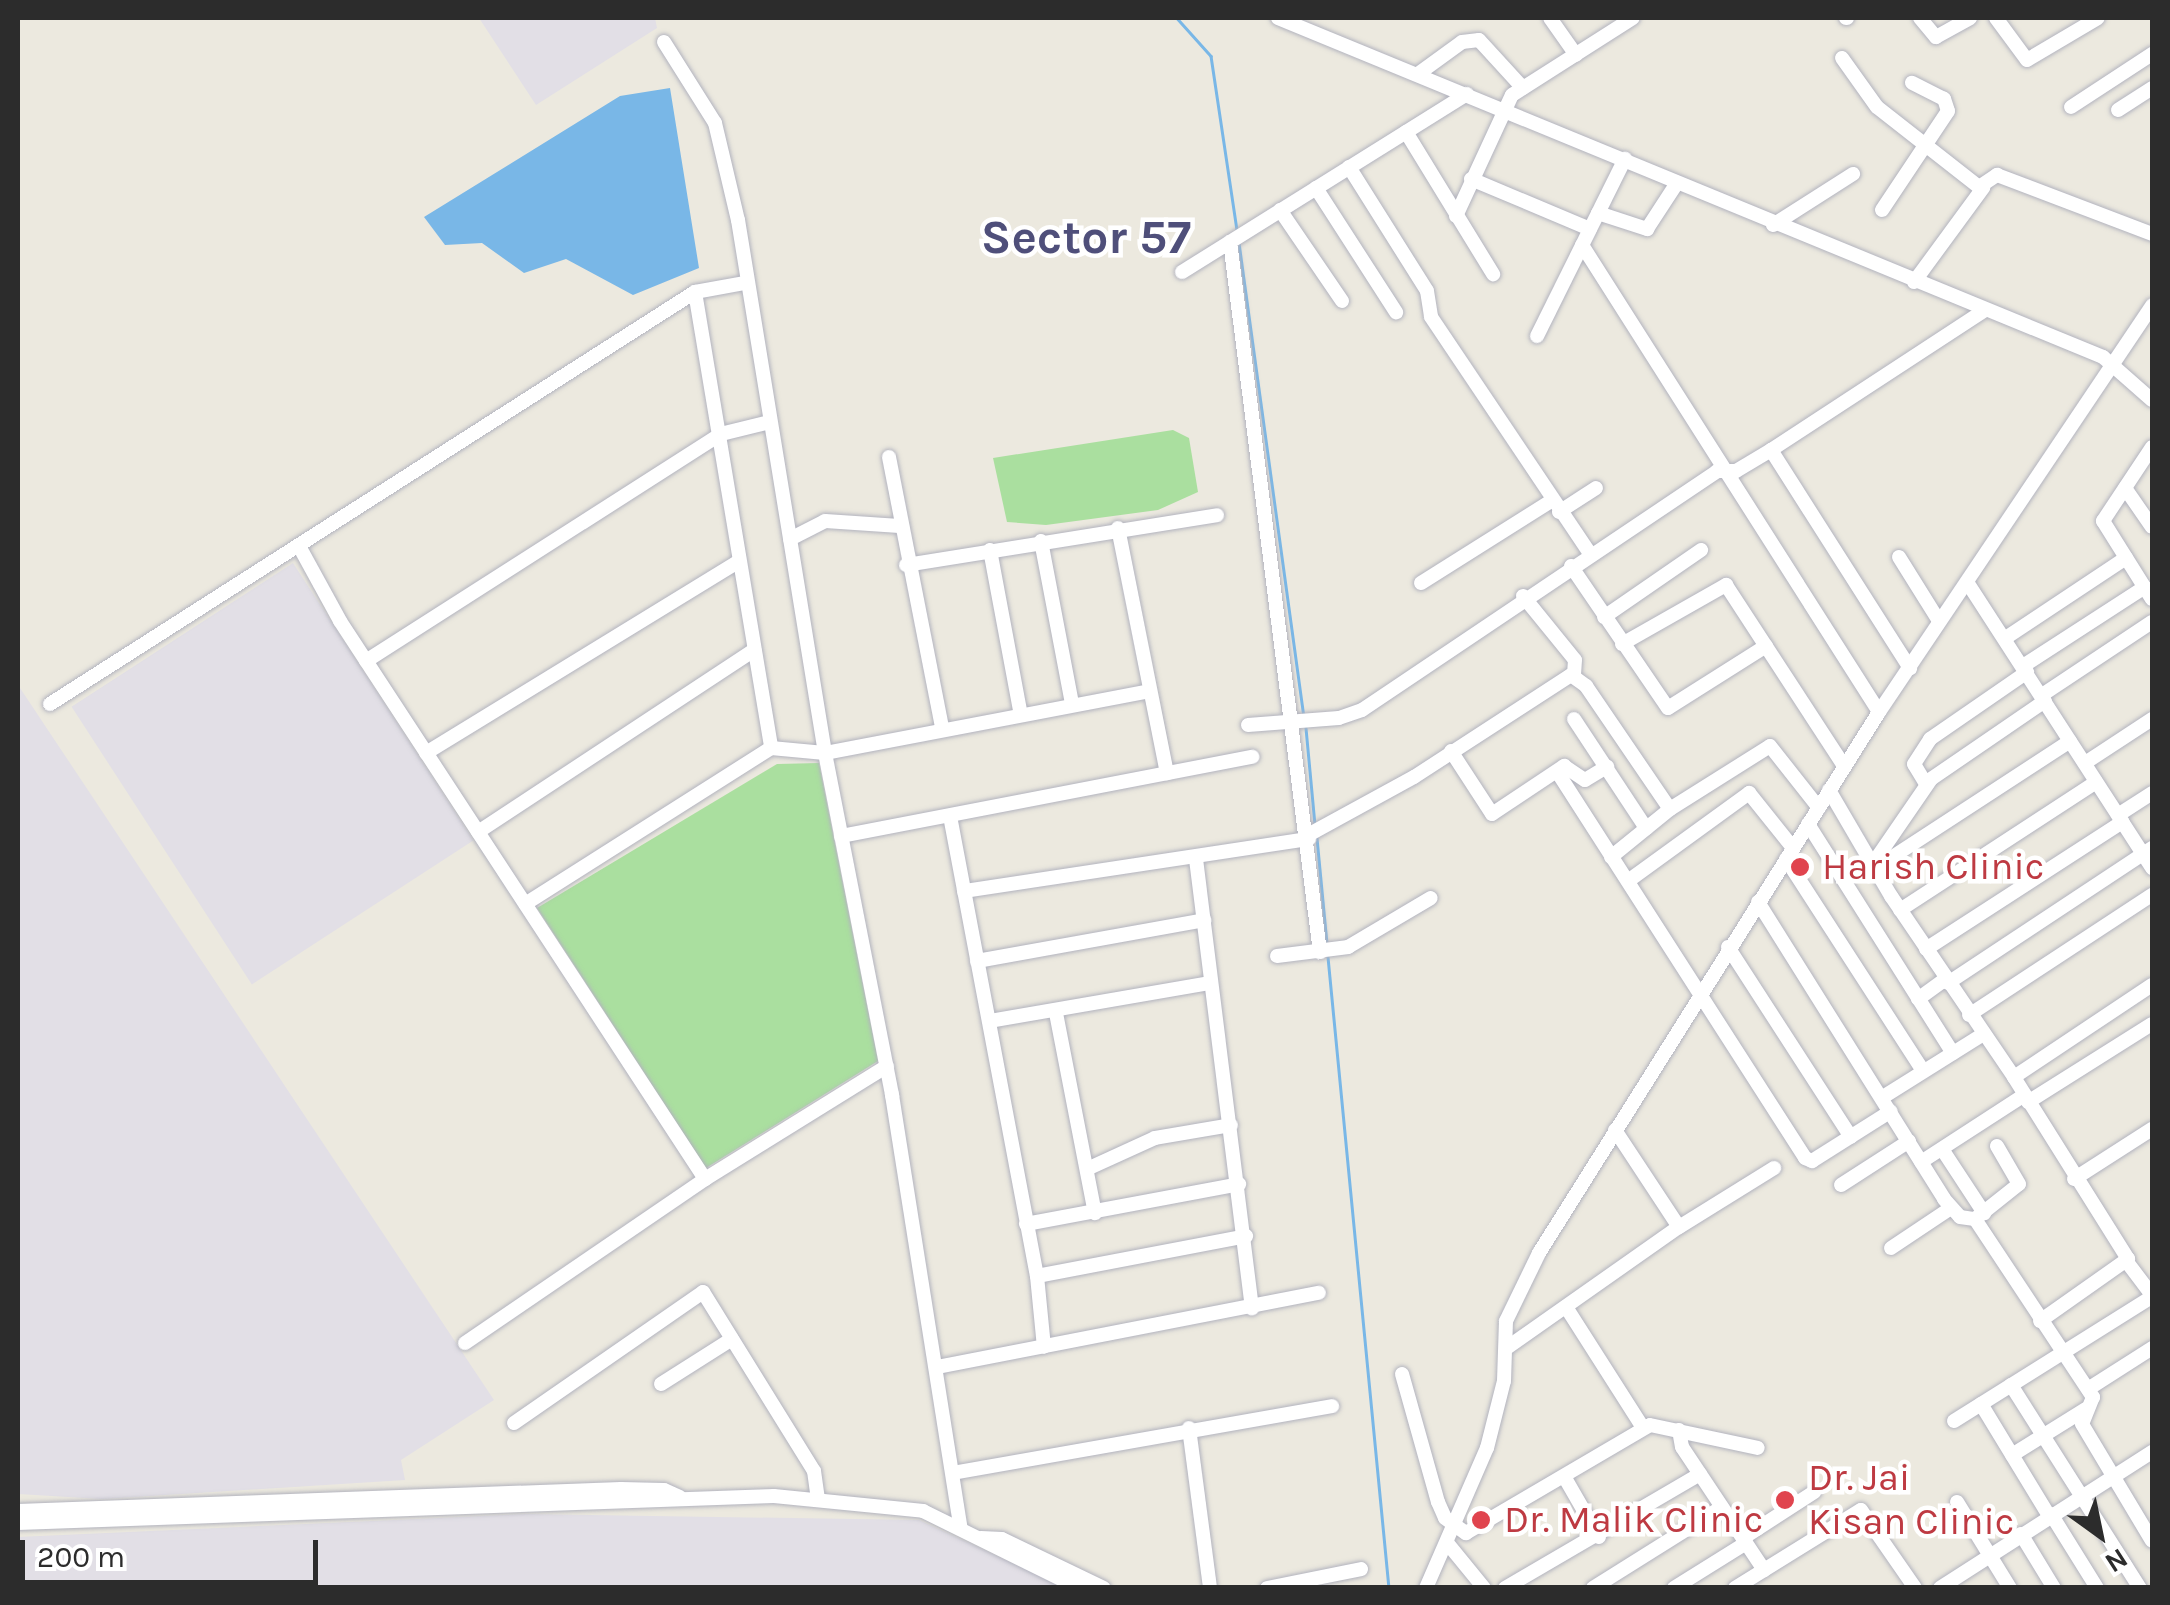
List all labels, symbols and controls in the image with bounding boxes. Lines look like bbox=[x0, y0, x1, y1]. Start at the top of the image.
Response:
district label: Sector 57 bbox=[981, 209, 1191, 267]
place label: Harish Clinic bbox=[1822, 844, 2044, 890]
marker: Harish Clinic bbox=[1787, 854, 1813, 880]
place label: Dr. Jai Kisan Clinic bbox=[1808, 1455, 2014, 1545]
north arrow bbox=[2050, 1485, 2150, 1585]
marker: Dr. Jai Kisan Clinic bbox=[1772, 1487, 1798, 1513]
place label: Dr. Malik Clinic bbox=[1504, 1497, 1763, 1543]
marker: Dr. Malik Clinic bbox=[1468, 1507, 1494, 1533]
scale bar bbox=[25, 1520, 322, 1582]
text: 200 m bbox=[37, 1539, 125, 1575]
text: N bbox=[2099, 1541, 2134, 1580]

